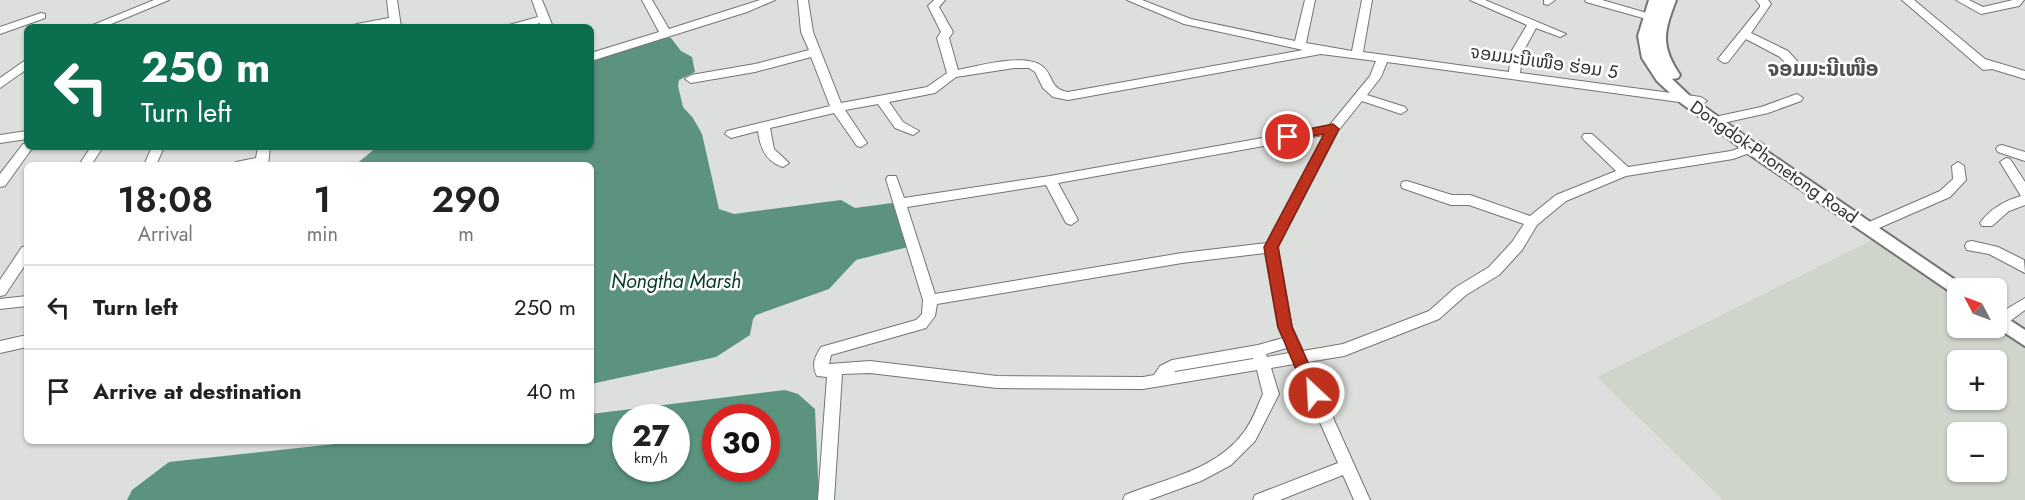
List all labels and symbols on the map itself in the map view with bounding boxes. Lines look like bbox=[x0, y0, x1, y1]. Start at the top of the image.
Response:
street label: ຈອມມະນີເໜືອ ຮ່ອມ 5 bbox=[1468, 39, 1620, 85]
district label: ຈອມມະນີເໜືອ bbox=[1768, 54, 1878, 84]
street label: Dongdok-Phonetong Road bbox=[1685, 94, 1863, 230]
pin bbox=[1262, 111, 1313, 162]
water label: Nongtha Marsh bbox=[611, 267, 741, 296]
north arrow bbox=[1947, 278, 2007, 338]
position arrow bbox=[1282, 361, 1346, 425]
speed limit sign: 30 bbox=[702, 404, 780, 482]

